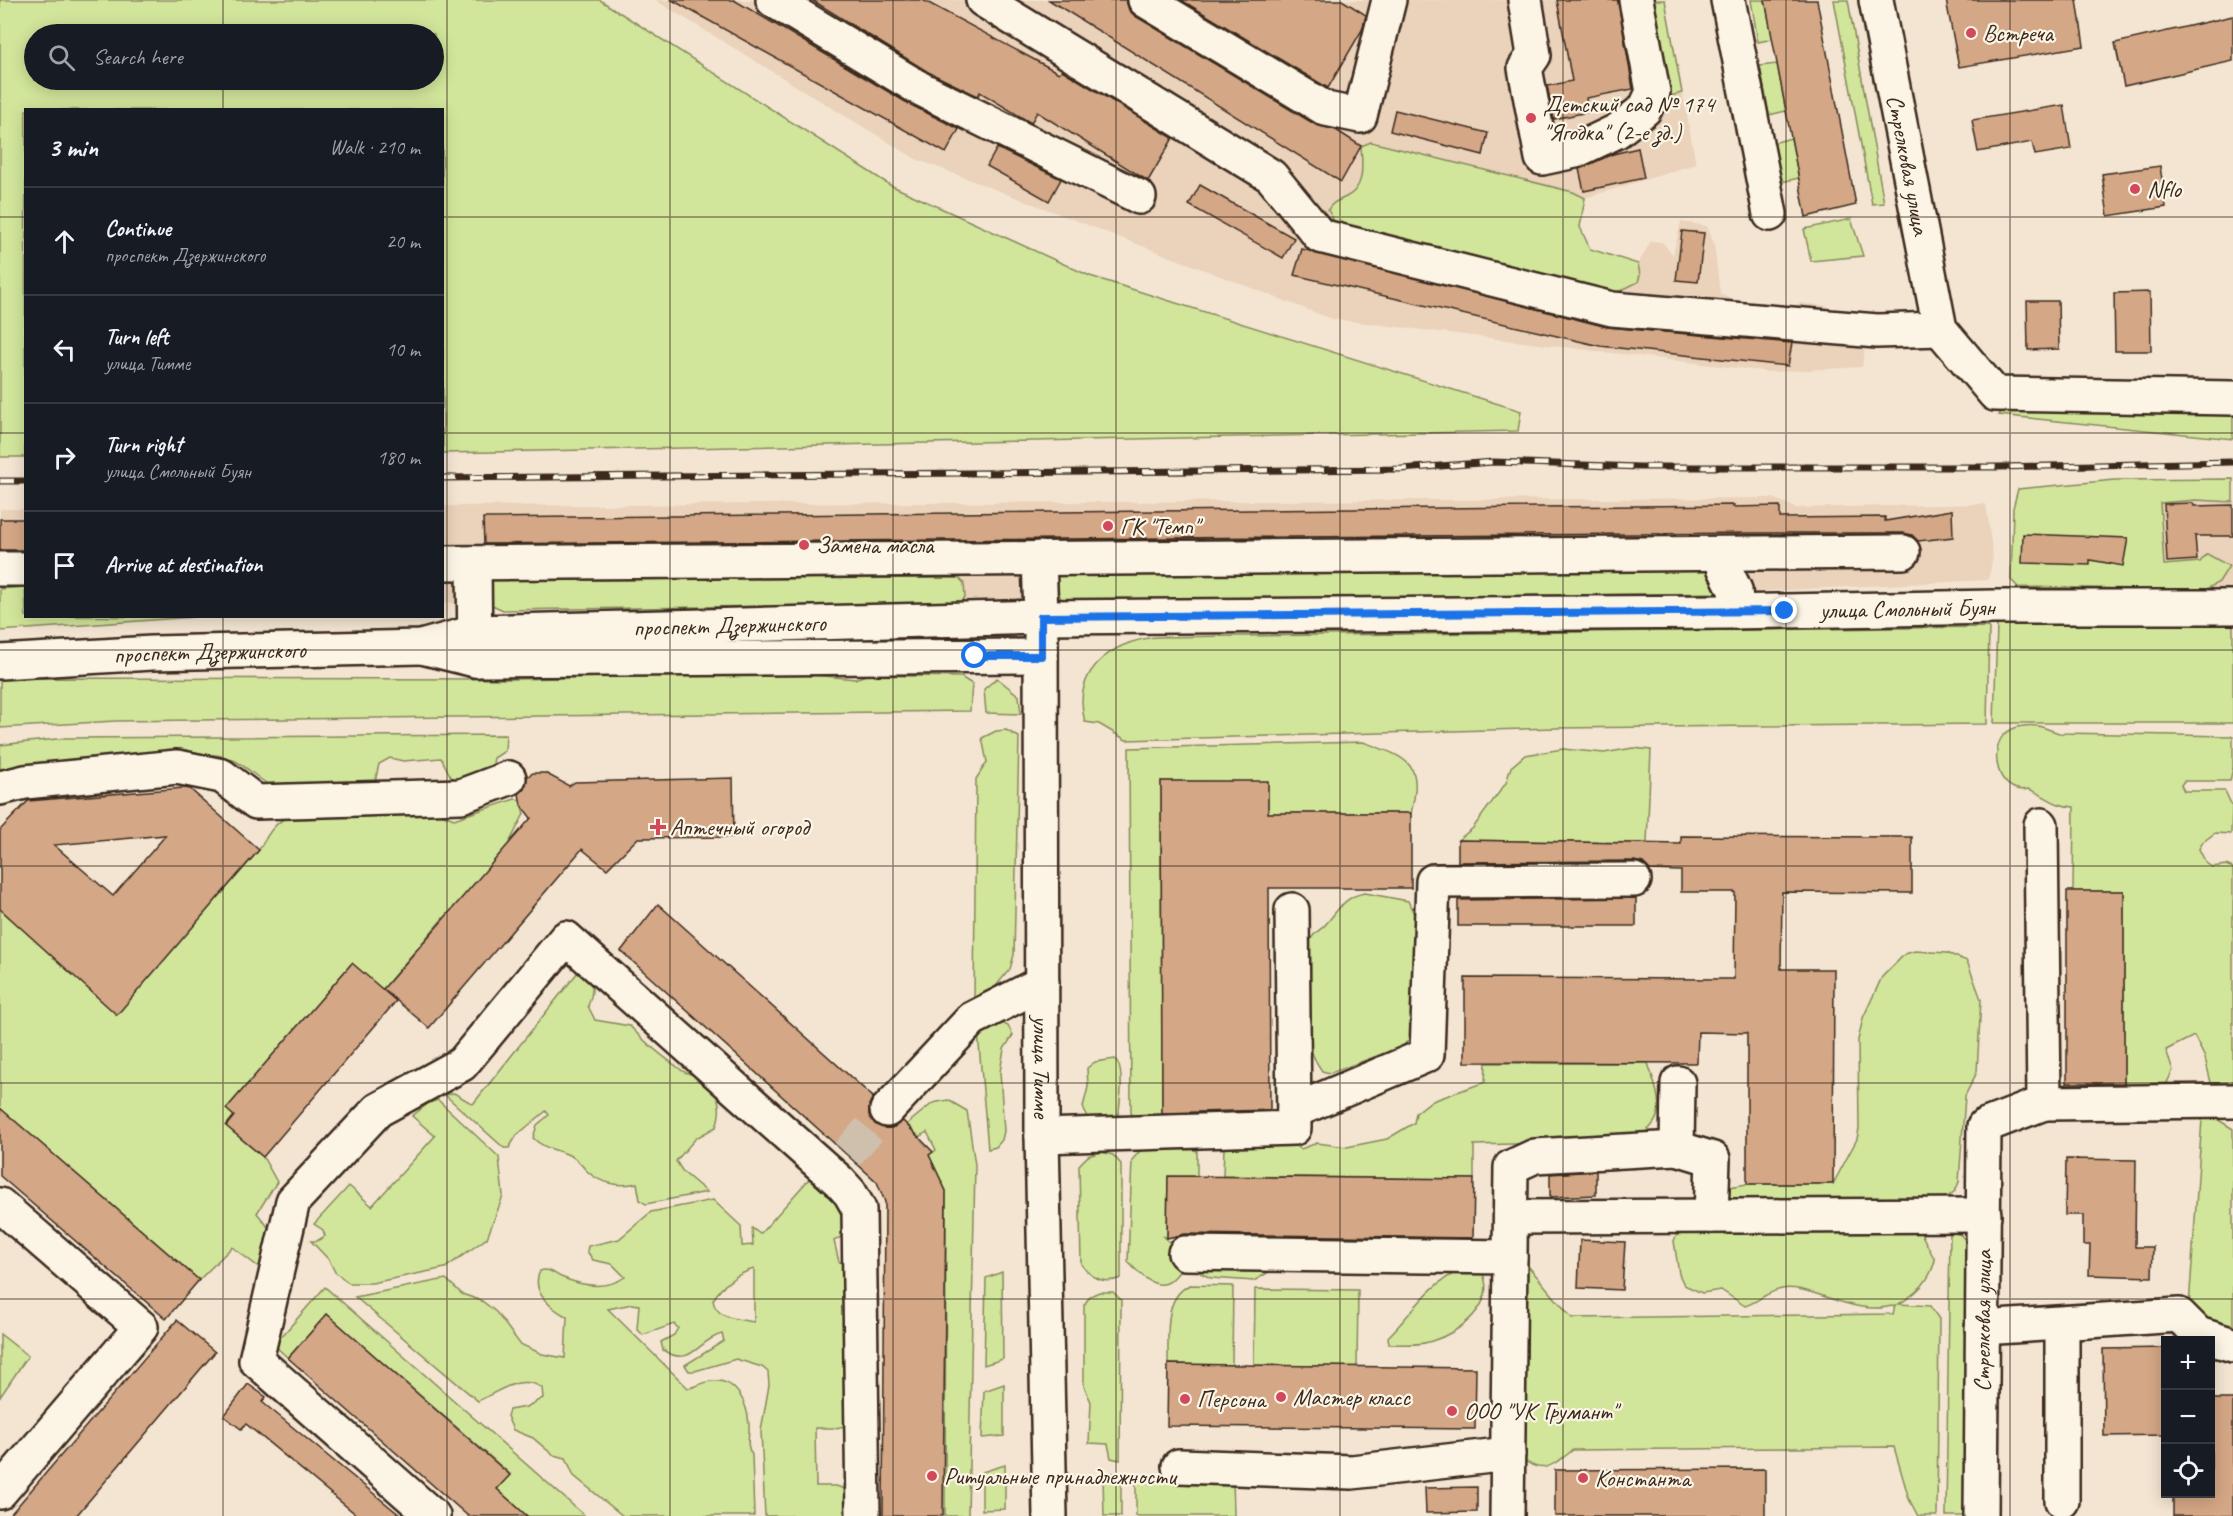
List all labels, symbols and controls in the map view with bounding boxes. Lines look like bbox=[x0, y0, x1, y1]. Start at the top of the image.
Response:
place label: Встреча bbox=[1983, 18, 2054, 48]
search box bbox=[24, 24, 444, 90]
marker: Встреча bbox=[1964, 26, 1978, 40]
icon: search bbox=[45, 41, 78, 74]
text: Search here bbox=[93, 43, 183, 71]
place label: Детский сад № 174 "Ягодка" (2-е зд.) bbox=[1543, 89, 1717, 148]
street label: Стрелковая улица bbox=[1880, 92, 1937, 239]
marker: Детский сад № 174 "Ягодка" (2-е зд.) bbox=[1524, 111, 1538, 125]
text: 3 min bbox=[48, 131, 98, 164]
text: Walk · 210 m bbox=[330, 135, 420, 160]
place label: Nflo bbox=[2147, 174, 2182, 204]
marker: Nflo bbox=[2128, 182, 2142, 196]
text: Continue bbox=[105, 215, 171, 243]
icon: ahead bbox=[48, 225, 81, 258]
text: 20 m bbox=[386, 229, 420, 254]
text: проспект Дзержинского bbox=[105, 243, 265, 268]
text: Turn left bbox=[105, 323, 169, 351]
icon: left bbox=[48, 333, 81, 366]
text: 10 m bbox=[386, 337, 420, 362]
text: улица Тимме bbox=[105, 351, 190, 376]
text: Turn right bbox=[105, 431, 182, 459]
icon: right bbox=[48, 441, 81, 474]
text: 180 m bbox=[377, 445, 420, 470]
text: улица Смольный Буян bbox=[105, 459, 251, 484]
place label: ГК "Темп" bbox=[1120, 511, 1204, 541]
marker: ГК "Темп" bbox=[1101, 519, 1115, 533]
place label: Замена масла bbox=[816, 530, 935, 560]
marker: Замена масла bbox=[797, 538, 811, 552]
icon: arrive bbox=[48, 549, 81, 582]
text: Arrive at destination bbox=[105, 551, 262, 579]
street label: улица Смольный Буян bbox=[1817, 592, 1997, 625]
route end bbox=[1771, 597, 1797, 623]
street label: проспект Дзержинского bbox=[633, 608, 828, 643]
street label: проспект Дзержинского bbox=[113, 635, 308, 670]
route start bbox=[961, 642, 987, 668]
place label: Аптечный огород bbox=[670, 812, 812, 842]
marker: Аптечный огород bbox=[651, 820, 665, 834]
street label: улица Тимме bbox=[1027, 1014, 1057, 1120]
street label: Стрелковая улица bbox=[1967, 1248, 1998, 1392]
map controls bbox=[2161, 1336, 2215, 1498]
button: + bbox=[2161, 1336, 2215, 1390]
place label: Мастер класс bbox=[1293, 1382, 1411, 1412]
place label: Персона bbox=[1197, 1384, 1267, 1414]
marker: Мастер класс bbox=[1274, 1390, 1288, 1404]
button: − bbox=[2161, 1390, 2215, 1444]
marker: Персона bbox=[1178, 1392, 1192, 1406]
place label: ООО "УК Грумант" bbox=[1464, 1396, 1622, 1426]
marker: ООО "УК Грумант" bbox=[1445, 1404, 1459, 1418]
button: locate bbox=[2161, 1444, 2215, 1498]
place label: Ритуальные принадлежности bbox=[944, 1461, 1178, 1491]
place label: Константа bbox=[1595, 1463, 1692, 1493]
marker: Ритуальные принадлежности bbox=[925, 1469, 939, 1483]
marker: Константа bbox=[1576, 1471, 1590, 1485]

